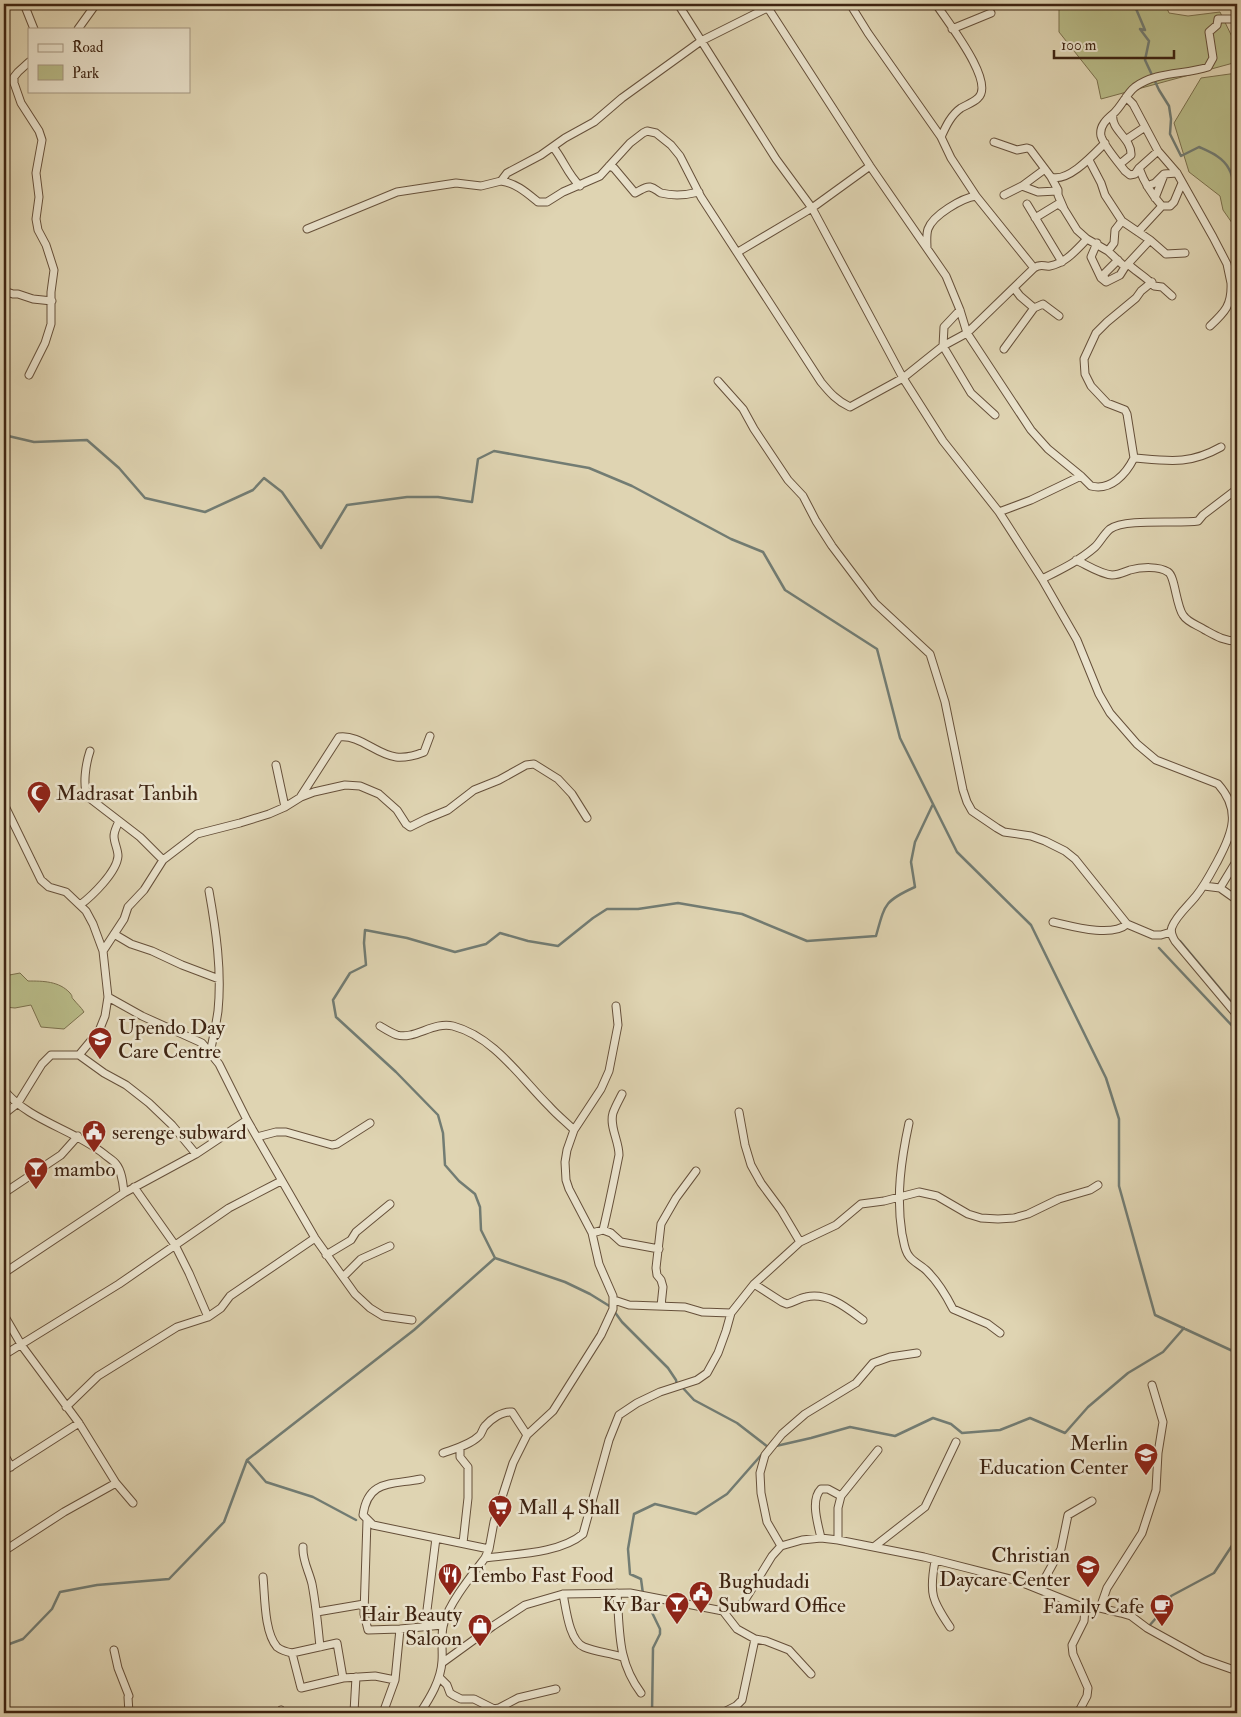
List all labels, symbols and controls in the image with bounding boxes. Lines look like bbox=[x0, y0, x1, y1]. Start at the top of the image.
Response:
legend bbox=[28, 28, 190, 92]
scale bar bbox=[1054, 28, 1174, 60]
text: 100 m bbox=[1061, 36, 1097, 55]
text: Road bbox=[72, 38, 104, 57]
text: Park bbox=[72, 64, 99, 83]
mosque icon: Madrasat Tanbih bbox=[26, 780, 52, 814]
place label: Madrasat Tanbih bbox=[56, 780, 198, 807]
place label: Upendo Day Care Centre bbox=[118, 1014, 226, 1065]
school or university icon: Upendo Day Care Centre bbox=[87, 1026, 113, 1060]
public building icon: serenge subward bbox=[81, 1119, 107, 1153]
place label: serenge subward bbox=[112, 1119, 247, 1146]
bar icon: mambo bbox=[23, 1156, 49, 1190]
place label: mambo bbox=[54, 1156, 116, 1183]
place label: Merlin Education Center bbox=[979, 1430, 1128, 1481]
school or university icon: Merlin Education Center bbox=[1133, 1442, 1159, 1476]
supermarket icon: Mall 4 Shall bbox=[487, 1494, 513, 1528]
place label: Mall 4 Shall bbox=[518, 1494, 620, 1521]
place label: Christian Daycare Center bbox=[939, 1542, 1070, 1593]
school or university icon: Christian Daycare Center bbox=[1075, 1554, 1101, 1588]
restaurant icon: Tembo Fast Food bbox=[437, 1562, 463, 1596]
place label: Tembo Fast Food bbox=[468, 1562, 614, 1589]
place label: Bughudadi Subward Office bbox=[718, 1568, 846, 1619]
public building icon: Bughudadi Subward Office bbox=[688, 1580, 714, 1614]
place label: Kv Bar bbox=[602, 1591, 660, 1618]
bar icon: Kv Bar bbox=[664, 1591, 690, 1625]
place label: Family Cafe bbox=[1043, 1593, 1144, 1620]
cafe icon: Family Cafe bbox=[1149, 1593, 1175, 1627]
place label: Hair Beauty Saloon bbox=[360, 1601, 463, 1652]
shop icon: Hair Beauty Saloon bbox=[467, 1613, 493, 1647]

